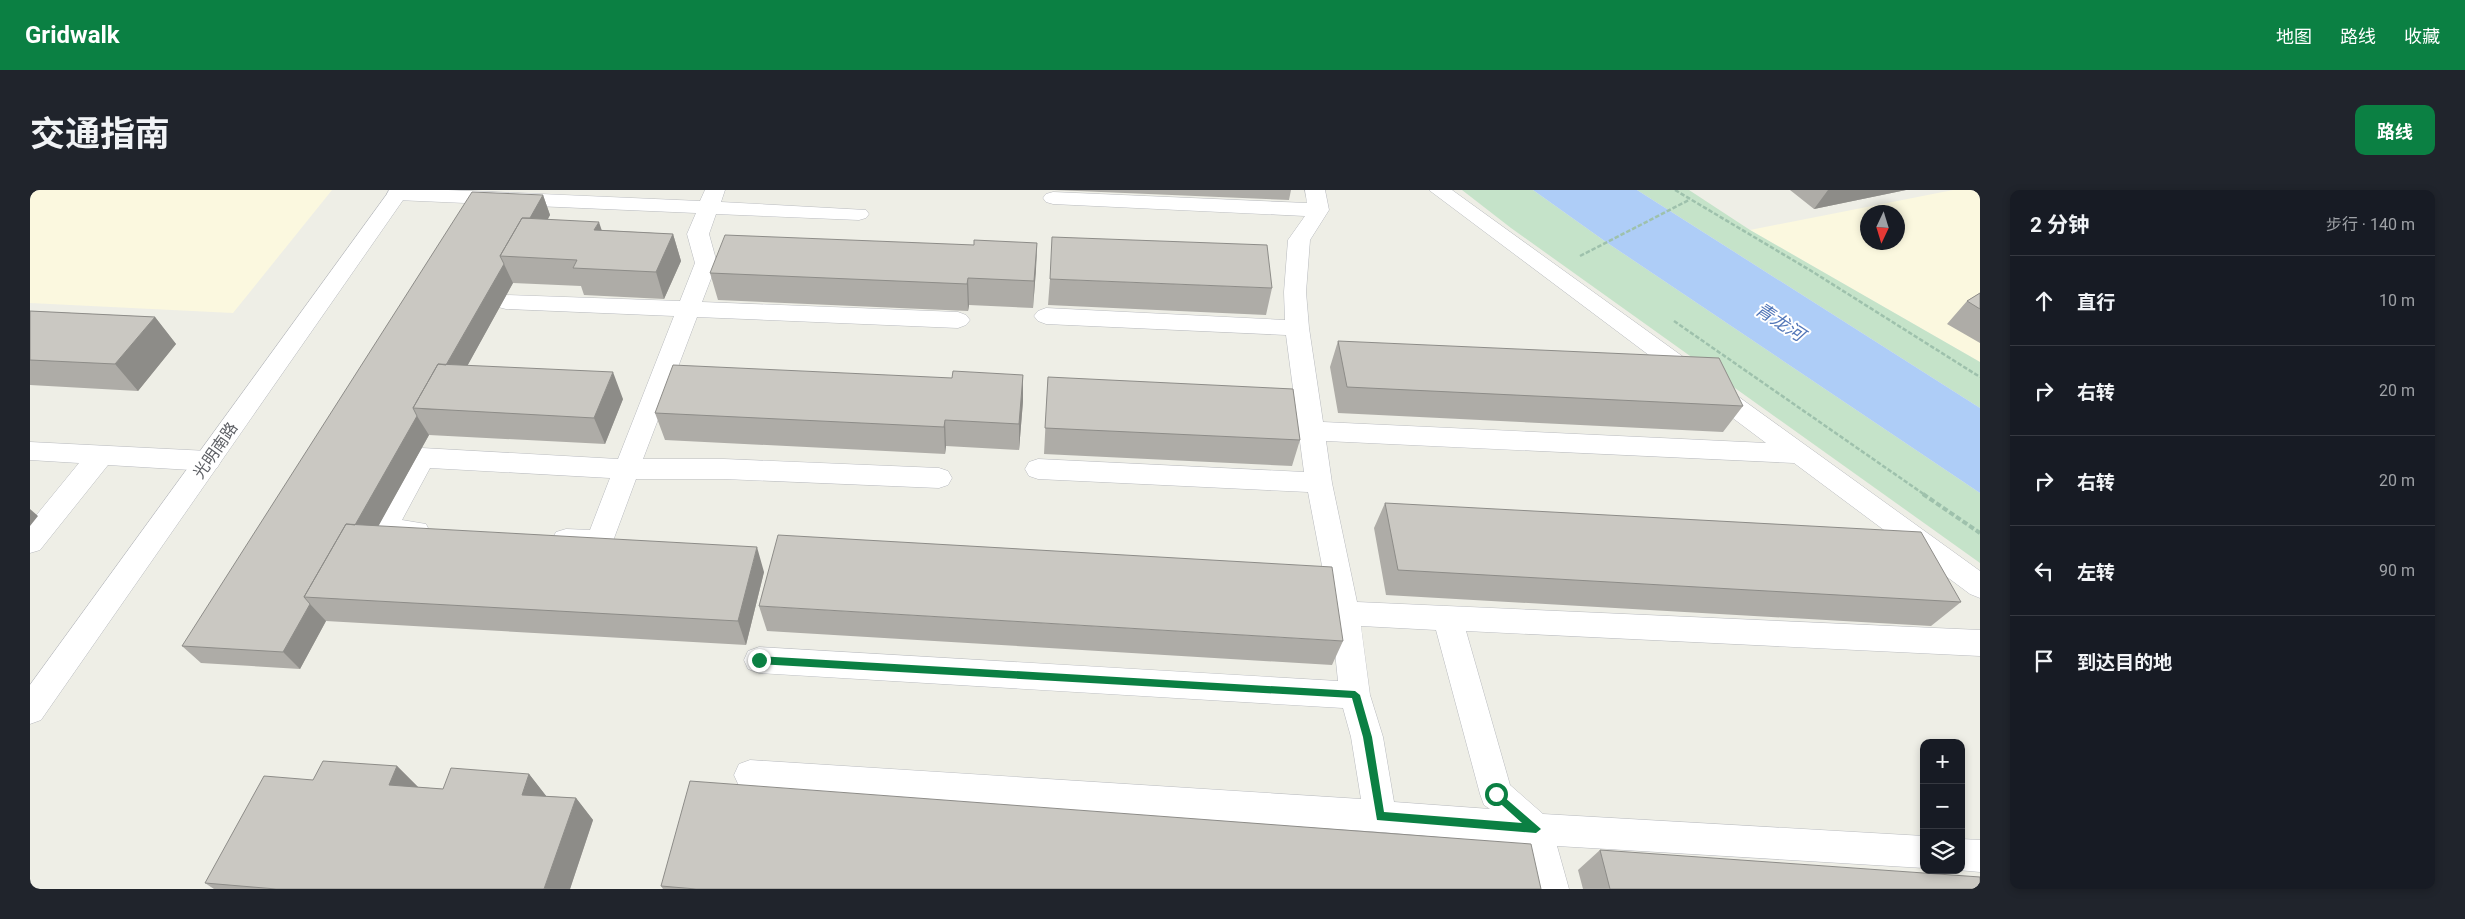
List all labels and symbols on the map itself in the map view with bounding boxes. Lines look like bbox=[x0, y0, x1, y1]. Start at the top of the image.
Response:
north arrow bbox=[1860, 205, 1905, 250]
water label: 青龙河 bbox=[1752, 298, 1811, 347]
street label: 光明南路 bbox=[189, 419, 242, 482]
route end bbox=[748, 649, 771, 672]
route start bbox=[1485, 783, 1508, 806]

